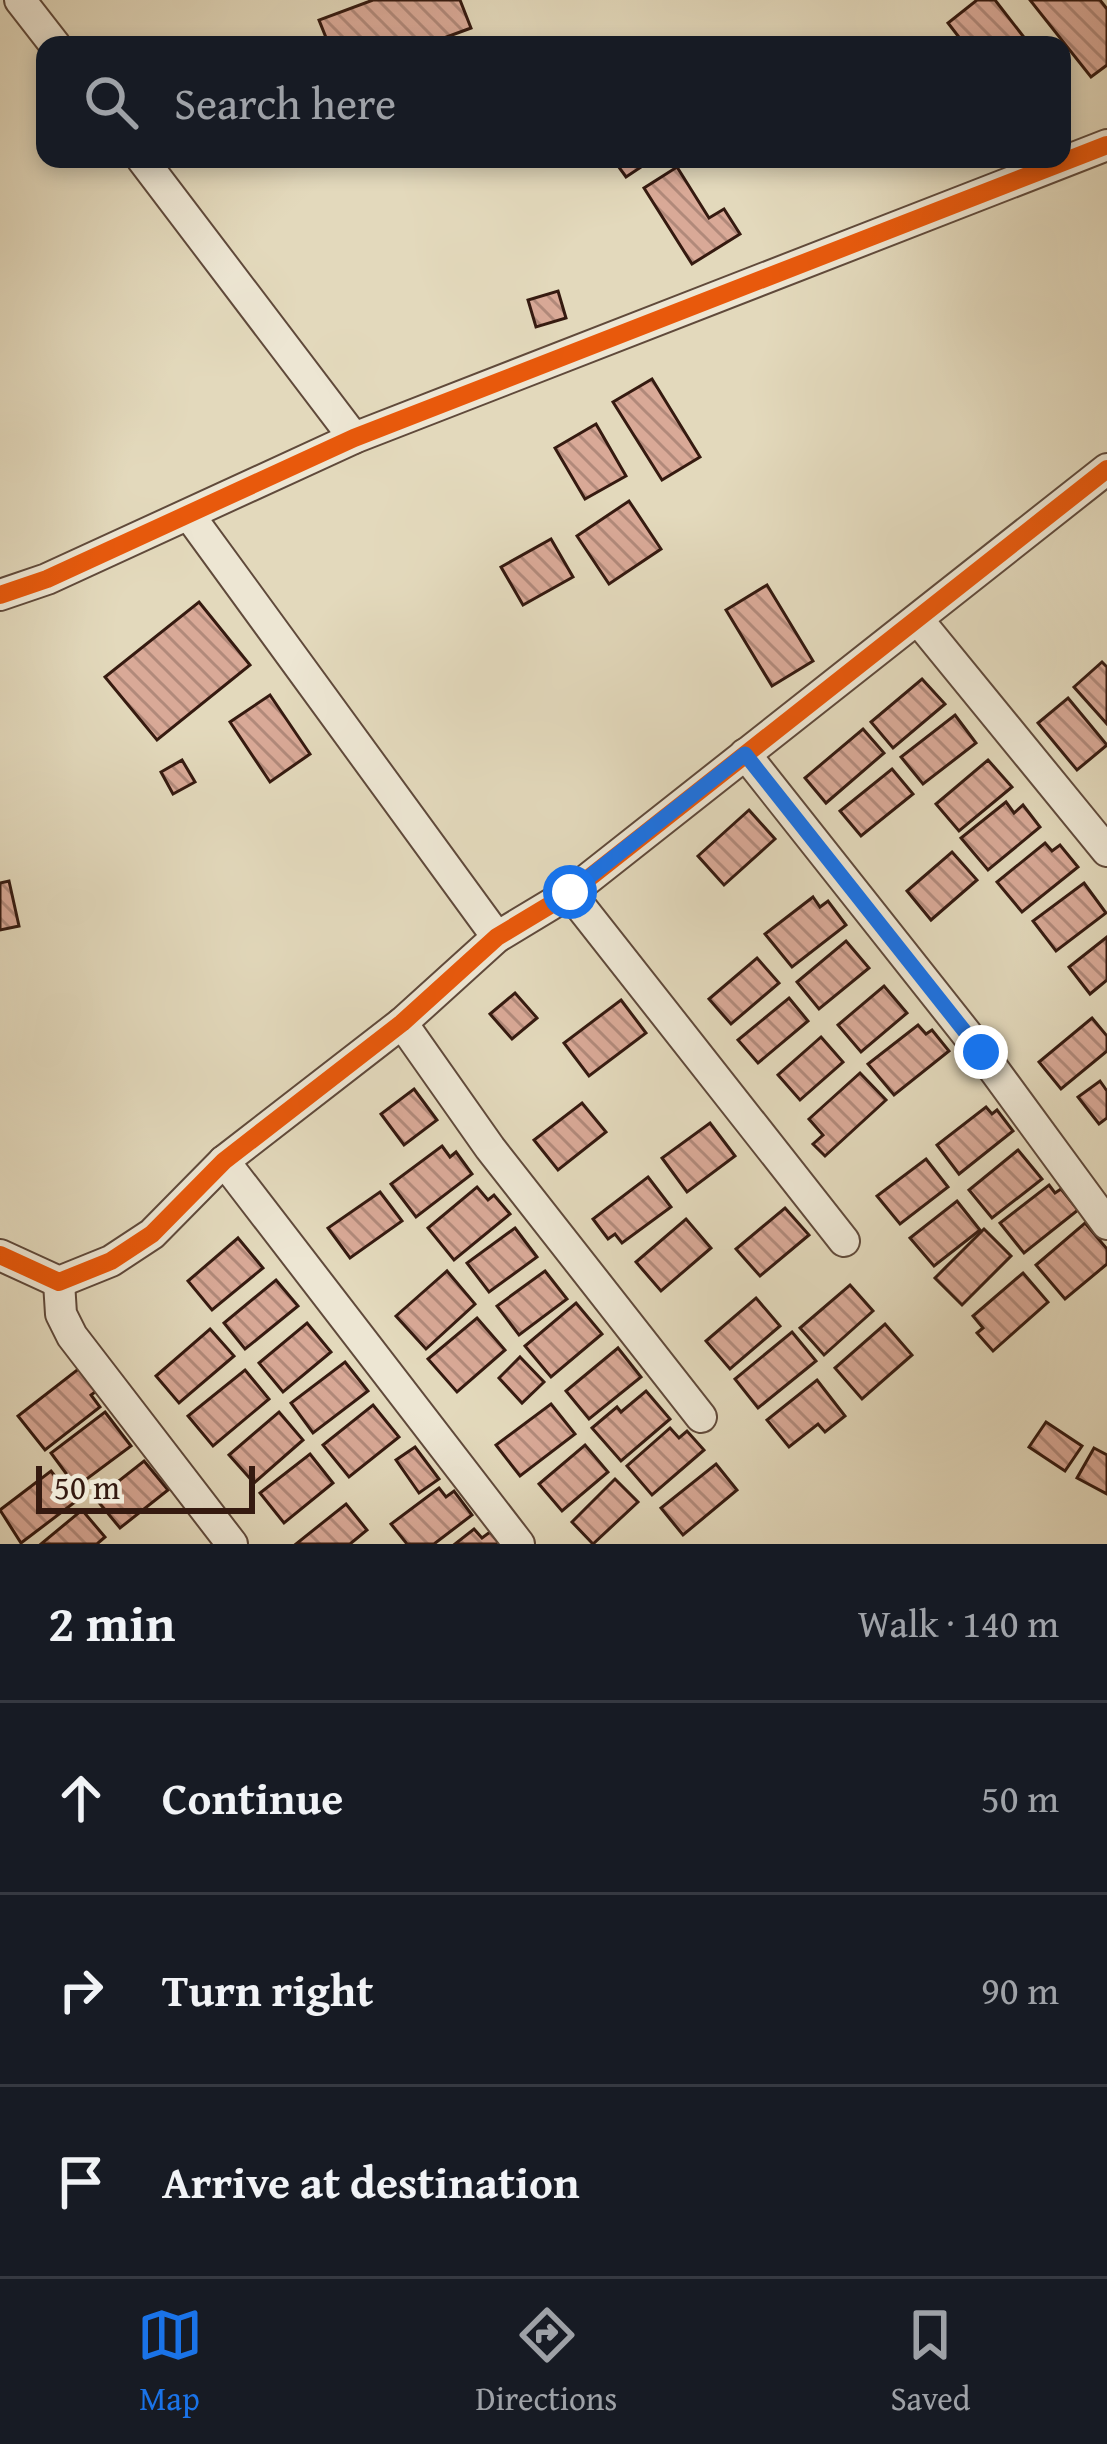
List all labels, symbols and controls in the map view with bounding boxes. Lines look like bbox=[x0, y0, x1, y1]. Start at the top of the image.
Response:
search box bbox=[36, 36, 1071, 168]
icon: search bbox=[78, 69, 144, 135]
text: Search here bbox=[174, 70, 396, 135]
route start bbox=[543, 865, 597, 919]
route end bbox=[954, 1025, 1008, 1079]
scale bar bbox=[36, 1460, 255, 1513]
text: 50 m bbox=[54, 1463, 120, 1511]
text: 2 min bbox=[48, 1585, 175, 1660]
text: Walk · 140 m bbox=[858, 1594, 1059, 1651]
icon: ahead bbox=[48, 1765, 114, 1831]
text: Continue bbox=[162, 1765, 343, 1830]
text: 50 m bbox=[981, 1769, 1059, 1826]
icon: right bbox=[48, 1957, 114, 2023]
text: Turn right bbox=[162, 1957, 374, 2022]
text: 90 m bbox=[981, 1961, 1059, 2018]
icon: arrive bbox=[48, 2149, 114, 2215]
text: Arrive at destination bbox=[162, 2149, 580, 2214]
tab: Map bbox=[137, 2302, 203, 2422]
tab: Directions bbox=[476, 2302, 617, 2422]
tab: Saved bbox=[891, 2302, 970, 2422]

